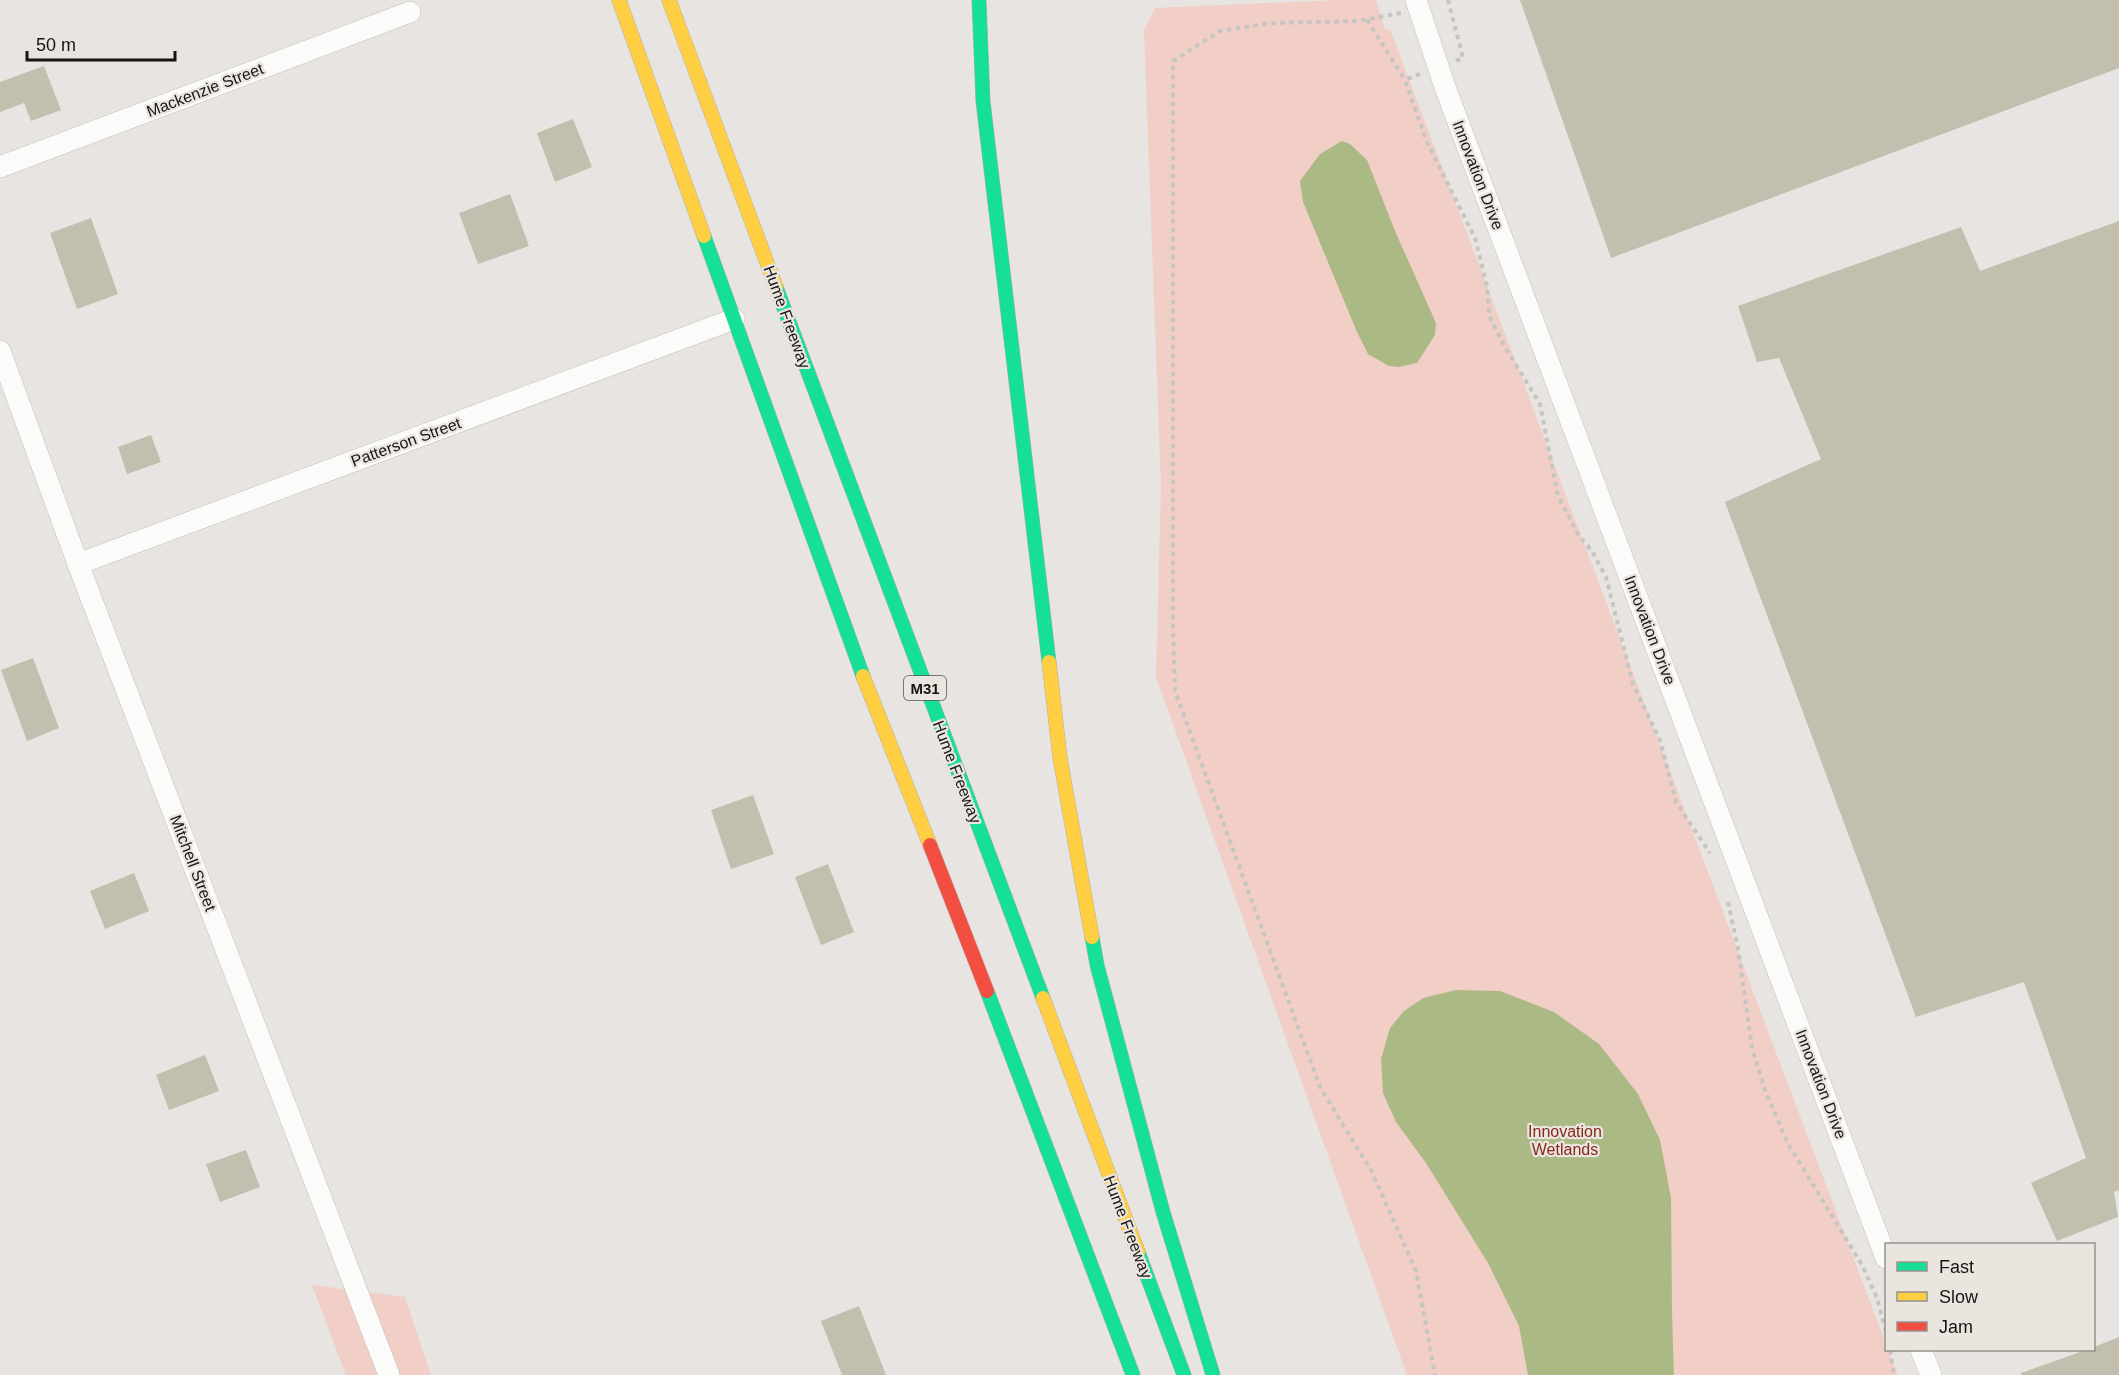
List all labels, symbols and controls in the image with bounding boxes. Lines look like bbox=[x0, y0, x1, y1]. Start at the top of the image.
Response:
scale bar bbox=[27, 24, 176, 62]
text: 50 m bbox=[36, 35, 76, 55]
street label: Mackenzie Street bbox=[144, 60, 266, 120]
street label: Innovation Drive bbox=[1449, 118, 1507, 232]
street label: Hume Freeway bbox=[760, 263, 814, 371]
street label: Patterson Street bbox=[349, 414, 464, 470]
street label: Innovation Drive bbox=[1621, 573, 1679, 687]
road number: M31 bbox=[904, 676, 946, 700]
street label: Hume Freeway bbox=[930, 718, 984, 826]
street label: Mitchell Street bbox=[167, 813, 219, 914]
street label: Innovation Drive bbox=[1792, 1027, 1850, 1141]
park label: Innovation Wetlands bbox=[1528, 1123, 1602, 1158]
street label: Hume Freeway bbox=[1101, 1173, 1155, 1281]
legend bbox=[1885, 1243, 2095, 1351]
text: Fast bbox=[1939, 1257, 1974, 1277]
text: Slow bbox=[1939, 1287, 1979, 1307]
text: Jam bbox=[1939, 1317, 1973, 1337]

